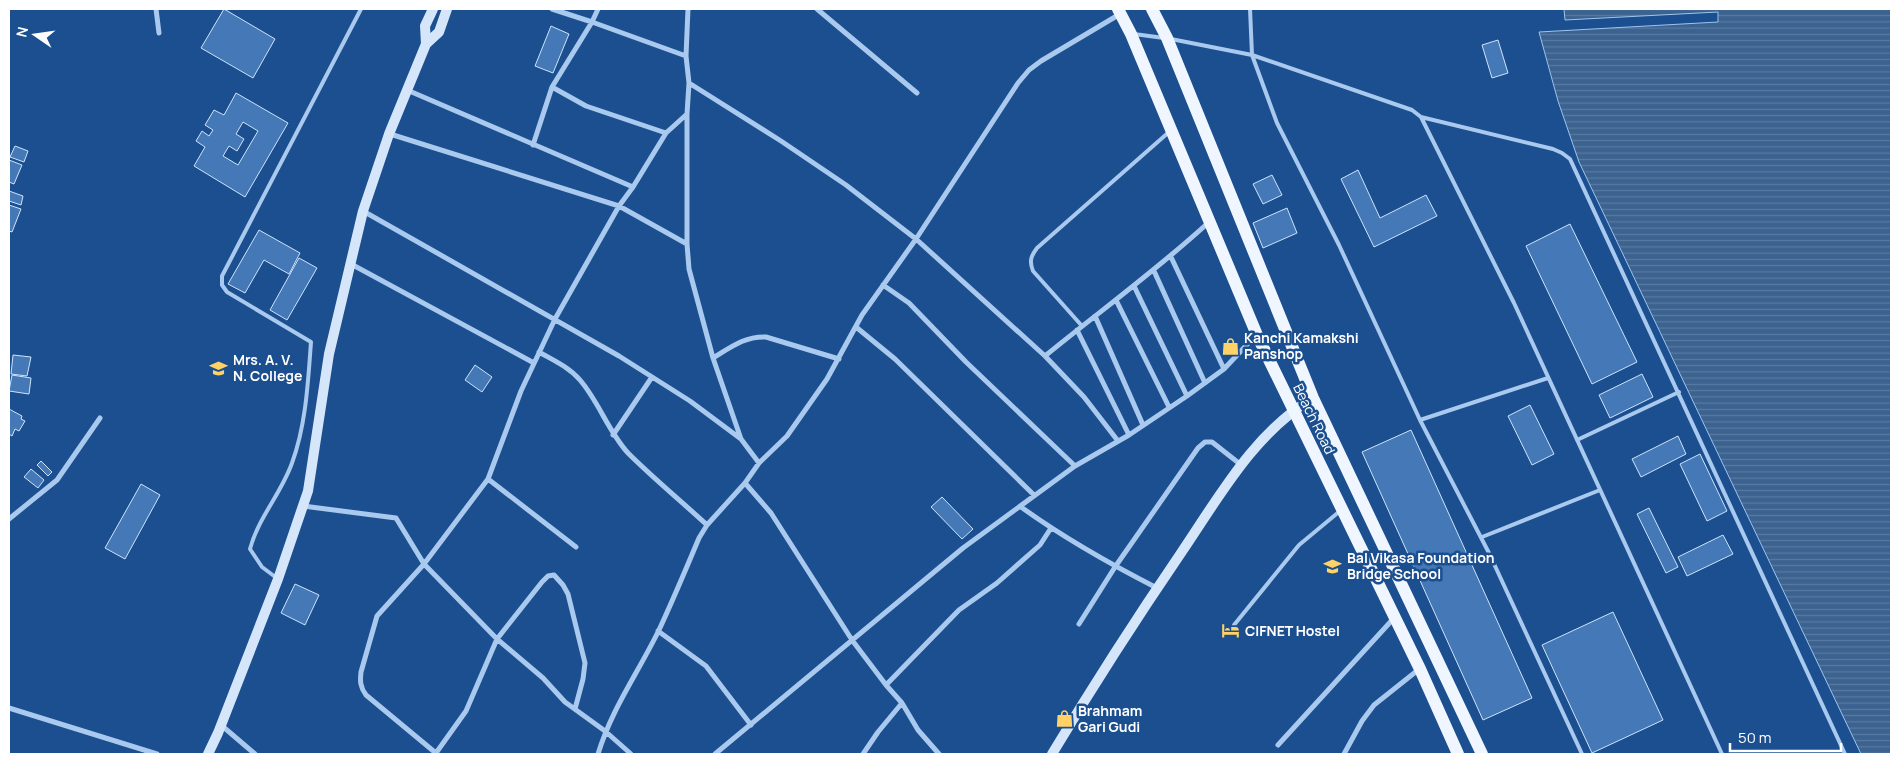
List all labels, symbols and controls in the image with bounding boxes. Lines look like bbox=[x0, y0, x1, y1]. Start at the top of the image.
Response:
north arrow bbox=[10, 10, 60, 60]
text: N bbox=[11, 25, 32, 39]
place label: Kanchi Kamakshi Panshop bbox=[1244, 328, 1359, 363]
shop icon: Kanchi Kamakshi Panshop bbox=[1220, 336, 1240, 356]
place label: Mrs. A. V. N. College bbox=[233, 350, 302, 385]
school or university icon: Mrs. A. V. N. College bbox=[209, 358, 229, 378]
street label: Beach Road bbox=[1289, 380, 1340, 457]
place label: Bal Vikasa Foundation Bridge School bbox=[1347, 548, 1495, 583]
school or university icon: Bal Vikasa Foundation Bridge School bbox=[1323, 556, 1343, 576]
hotel icon: CIFNET Hostel bbox=[1221, 621, 1241, 641]
place label: CIFNET Hostel bbox=[1245, 621, 1340, 640]
place label: Brahmam Gari Gudi bbox=[1078, 701, 1142, 736]
shop icon: Brahmam Gari Gudi bbox=[1054, 709, 1074, 729]
scale bar bbox=[1730, 720, 1841, 752]
text: 50 m bbox=[1738, 727, 1772, 748]

